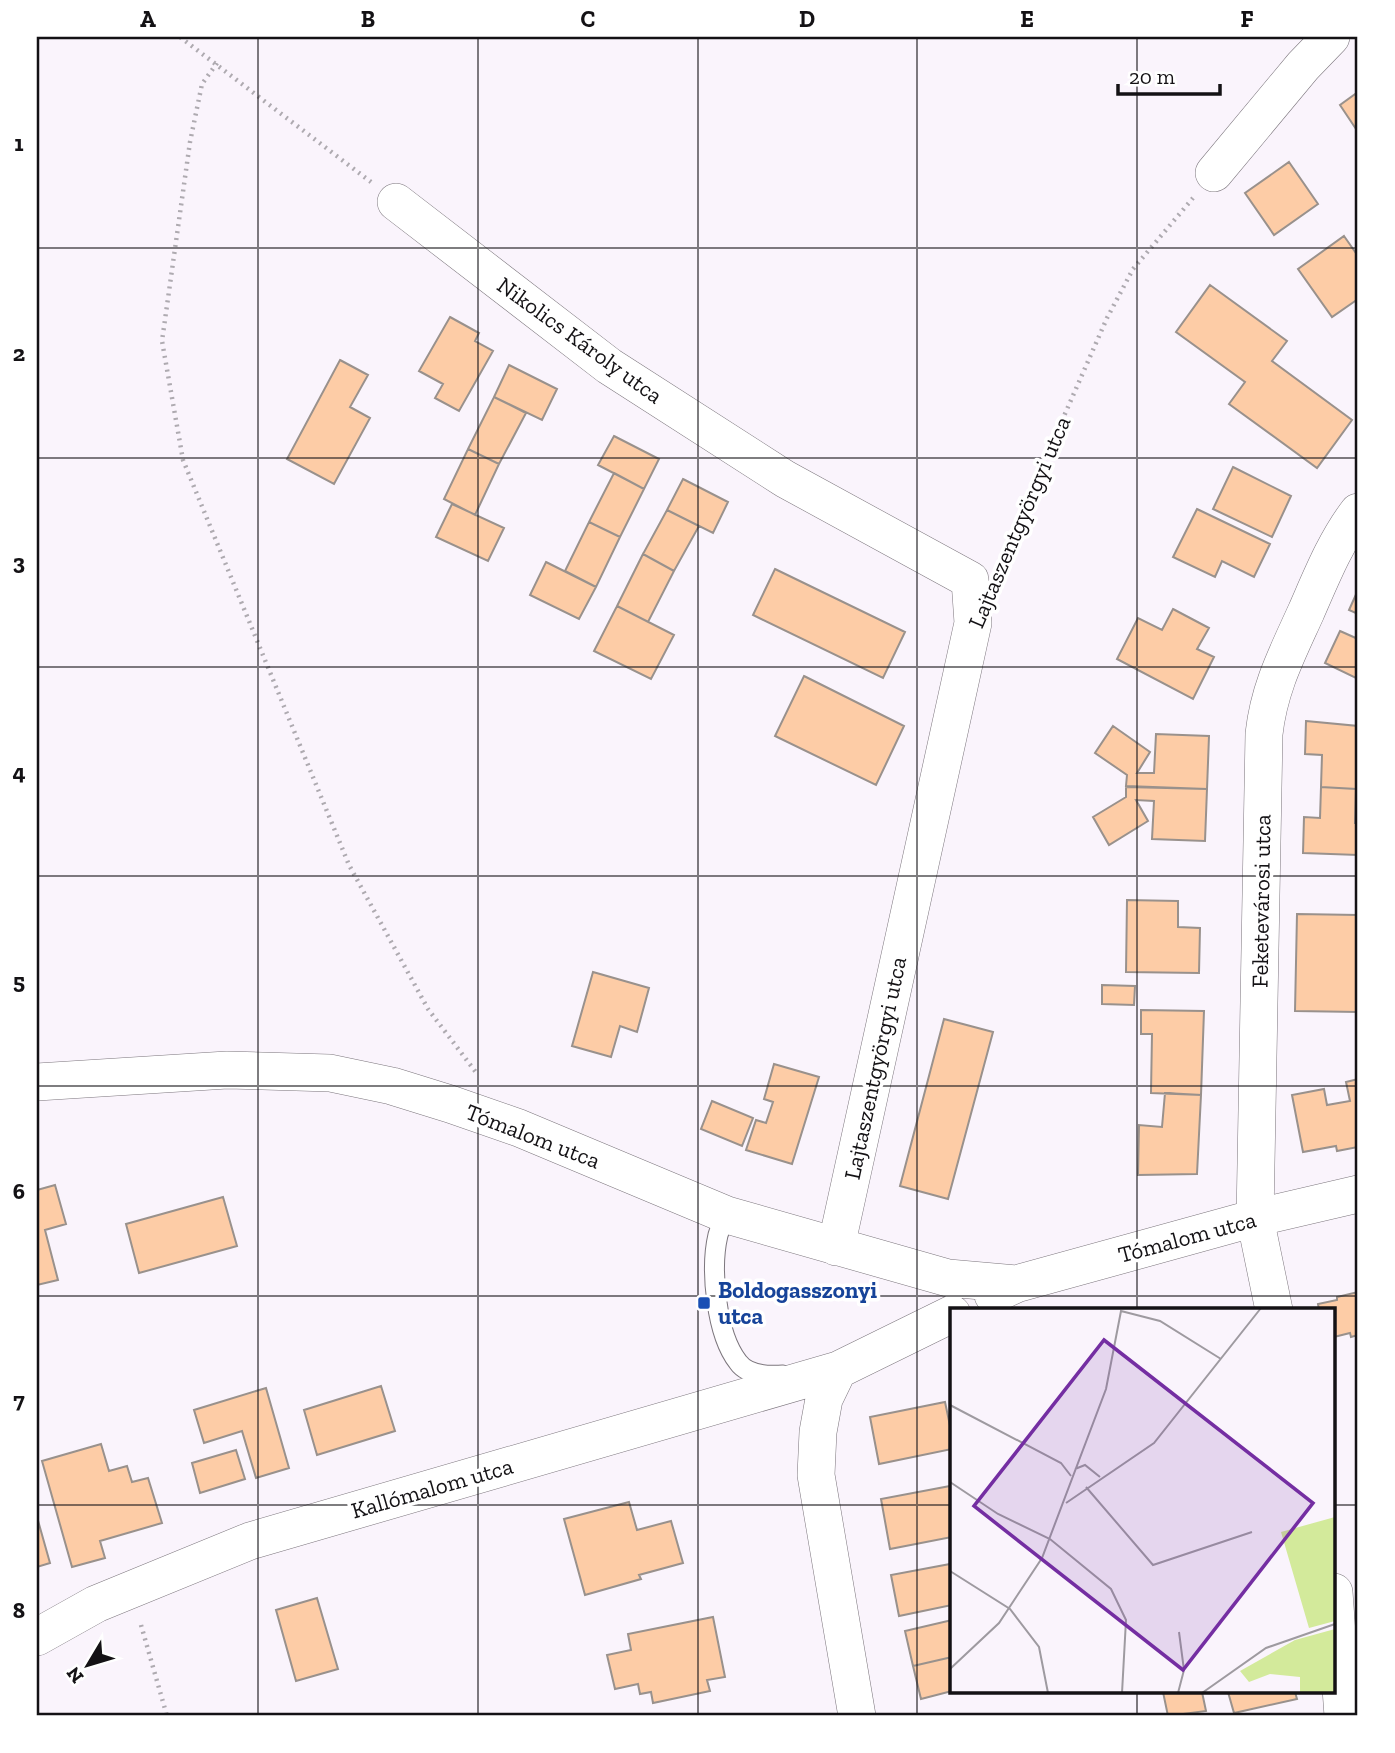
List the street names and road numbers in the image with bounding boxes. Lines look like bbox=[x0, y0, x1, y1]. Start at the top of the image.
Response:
street label: Nikolics Károly utca bbox=[492, 271, 668, 409]
street label: Lajtaszentgyörgyi utca bbox=[962, 412, 1076, 632]
street label: Feketevárosi utca bbox=[1245, 814, 1277, 988]
street label: Lajtaszentgyörgyi utca bbox=[838, 954, 912, 1182]
street label: Tómalom utca bbox=[462, 1098, 604, 1174]
street label: Tómalom utca bbox=[1115, 1205, 1259, 1269]
street label: Kallómalom utca bbox=[348, 1452, 516, 1524]

